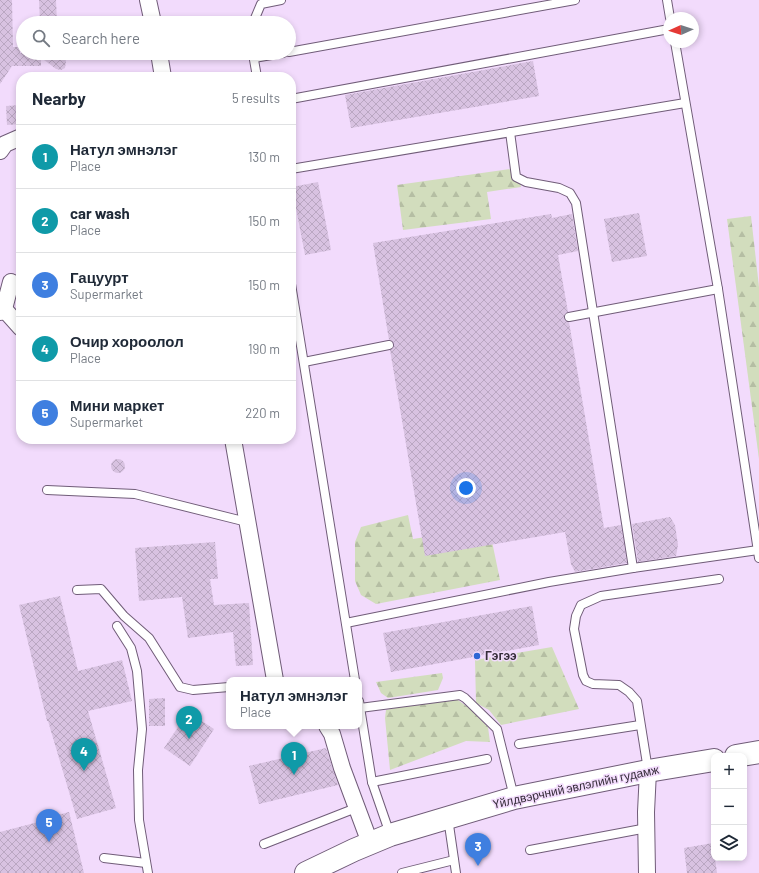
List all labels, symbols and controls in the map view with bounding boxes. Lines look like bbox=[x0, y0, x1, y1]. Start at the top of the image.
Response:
north arrow bbox=[663, 12, 699, 48]
search box bbox=[16, 16, 296, 60]
icon: search bbox=[30, 27, 52, 49]
text: Search here bbox=[62, 29, 140, 47]
text: Nearby bbox=[32, 88, 86, 108]
text: 5 results bbox=[232, 90, 280, 106]
text: Натул эмнэлэг bbox=[70, 140, 178, 158]
text: 1 bbox=[43, 149, 47, 165]
text: 130 m bbox=[248, 149, 280, 165]
text: Place bbox=[70, 158, 101, 174]
text: car wash bbox=[70, 204, 130, 222]
text: 2 bbox=[41, 213, 49, 229]
text: 150 m bbox=[248, 213, 280, 229]
text: Place bbox=[70, 222, 101, 238]
text: Гацуурт bbox=[70, 268, 129, 286]
text: 3 bbox=[41, 277, 49, 293]
text: 150 m bbox=[248, 277, 280, 293]
text: Supermarket bbox=[70, 286, 143, 302]
text: Очир хороолол bbox=[70, 332, 184, 350]
text: 4 bbox=[41, 341, 49, 357]
text: 190 m bbox=[248, 341, 280, 357]
text: Place bbox=[70, 350, 101, 366]
text: Мини маркет bbox=[70, 396, 164, 414]
text: 5 bbox=[41, 405, 49, 421]
text: 220 m bbox=[245, 405, 280, 421]
text: Supermarket bbox=[70, 414, 143, 430]
your location bbox=[456, 478, 476, 498]
place label: Гэгээ bbox=[485, 648, 517, 662]
marker: Гэгээ bbox=[472, 651, 482, 661]
popup bbox=[226, 677, 362, 729]
text: Натул эмнэлэг bbox=[240, 686, 348, 704]
text: Place bbox=[240, 704, 271, 720]
pin: 2 bbox=[176, 706, 202, 739]
pin: 4 bbox=[71, 738, 97, 771]
pin: 1 bbox=[281, 742, 307, 775]
map controls bbox=[711, 753, 747, 861]
button: + bbox=[711, 753, 747, 789]
street label: Үйлдвэрчний эвлэлийн гудамж bbox=[491, 762, 660, 811]
button: − bbox=[711, 789, 747, 825]
pin: 5 bbox=[36, 809, 62, 842]
button: layers bbox=[711, 825, 747, 861]
pin: 3 bbox=[465, 833, 491, 866]

